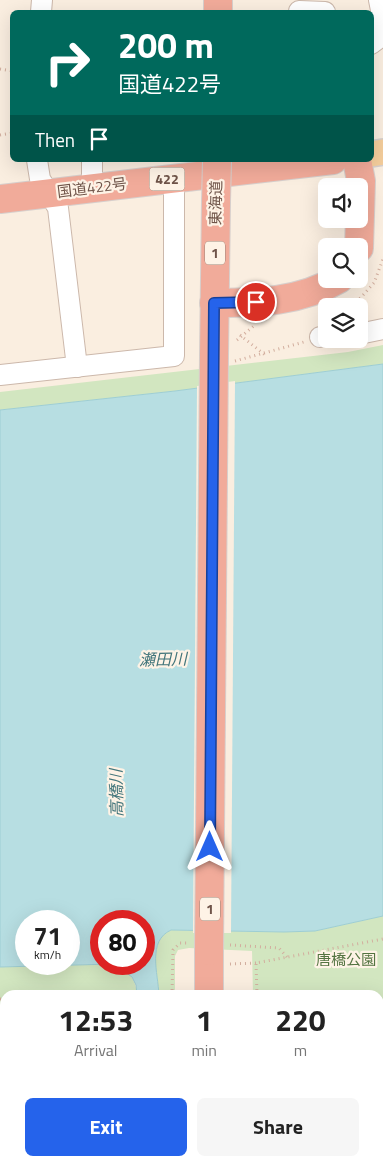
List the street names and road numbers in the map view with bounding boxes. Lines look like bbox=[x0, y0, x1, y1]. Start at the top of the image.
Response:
road number: 422 bbox=[150, 168, 184, 190]
street label: 国道422号 bbox=[56, 172, 128, 203]
street label: 東海道 bbox=[204, 180, 227, 226]
road number: 1 bbox=[205, 242, 225, 264]
road number: 1 bbox=[200, 898, 220, 921]

